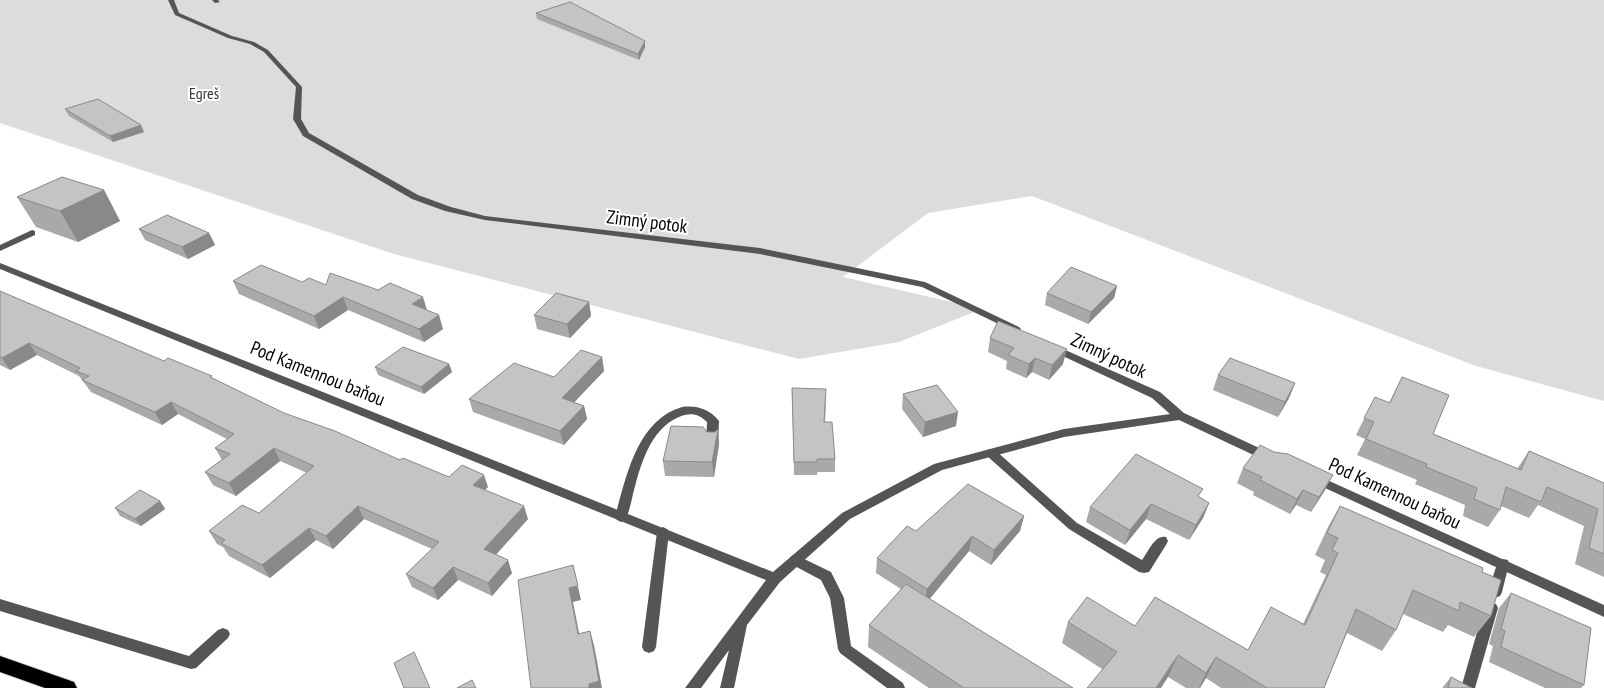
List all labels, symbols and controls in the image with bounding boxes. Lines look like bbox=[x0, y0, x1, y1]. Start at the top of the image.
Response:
park label: Egreš bbox=[189, 83, 219, 103]
street label: Zimný potok bbox=[605, 204, 689, 238]
street label: Zimný potok bbox=[1067, 327, 1151, 383]
street label: Pod Kamennou baňou bbox=[247, 335, 389, 411]
street label: Pod Kamennou baňou bbox=[1325, 452, 1465, 534]

